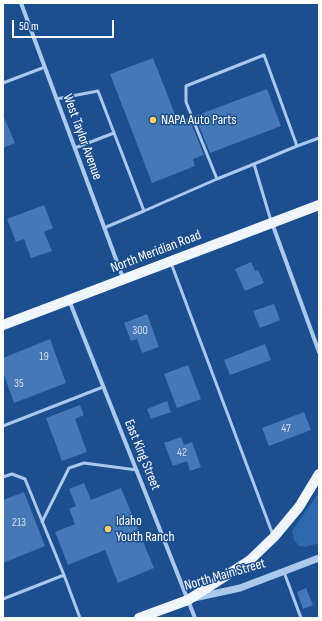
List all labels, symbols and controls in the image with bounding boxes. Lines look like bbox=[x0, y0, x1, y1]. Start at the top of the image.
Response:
scale bar bbox=[14, 12, 116, 38]
text: 50 m bbox=[19, 19, 39, 34]
street label: West Taylor Avenue bbox=[59, 92, 105, 182]
place label: NAPA Auto Parts bbox=[161, 112, 236, 128]
marker: NAPA Auto Parts bbox=[148, 115, 158, 125]
street label: North Meridian Road bbox=[108, 227, 204, 277]
house number: 300 bbox=[132, 324, 148, 338]
house number: 19 bbox=[39, 350, 49, 364]
house number: 35 bbox=[14, 377, 24, 391]
street label: East King Street bbox=[120, 417, 164, 493]
house number: 47 bbox=[281, 422, 291, 436]
house number: 42 bbox=[177, 446, 187, 460]
place label: Idaho Youth Ranch bbox=[116, 513, 175, 546]
house number: 213 bbox=[12, 516, 26, 530]
marker: Idaho Youth Ranch bbox=[103, 524, 113, 534]
street label: North Main Street bbox=[182, 555, 268, 595]

